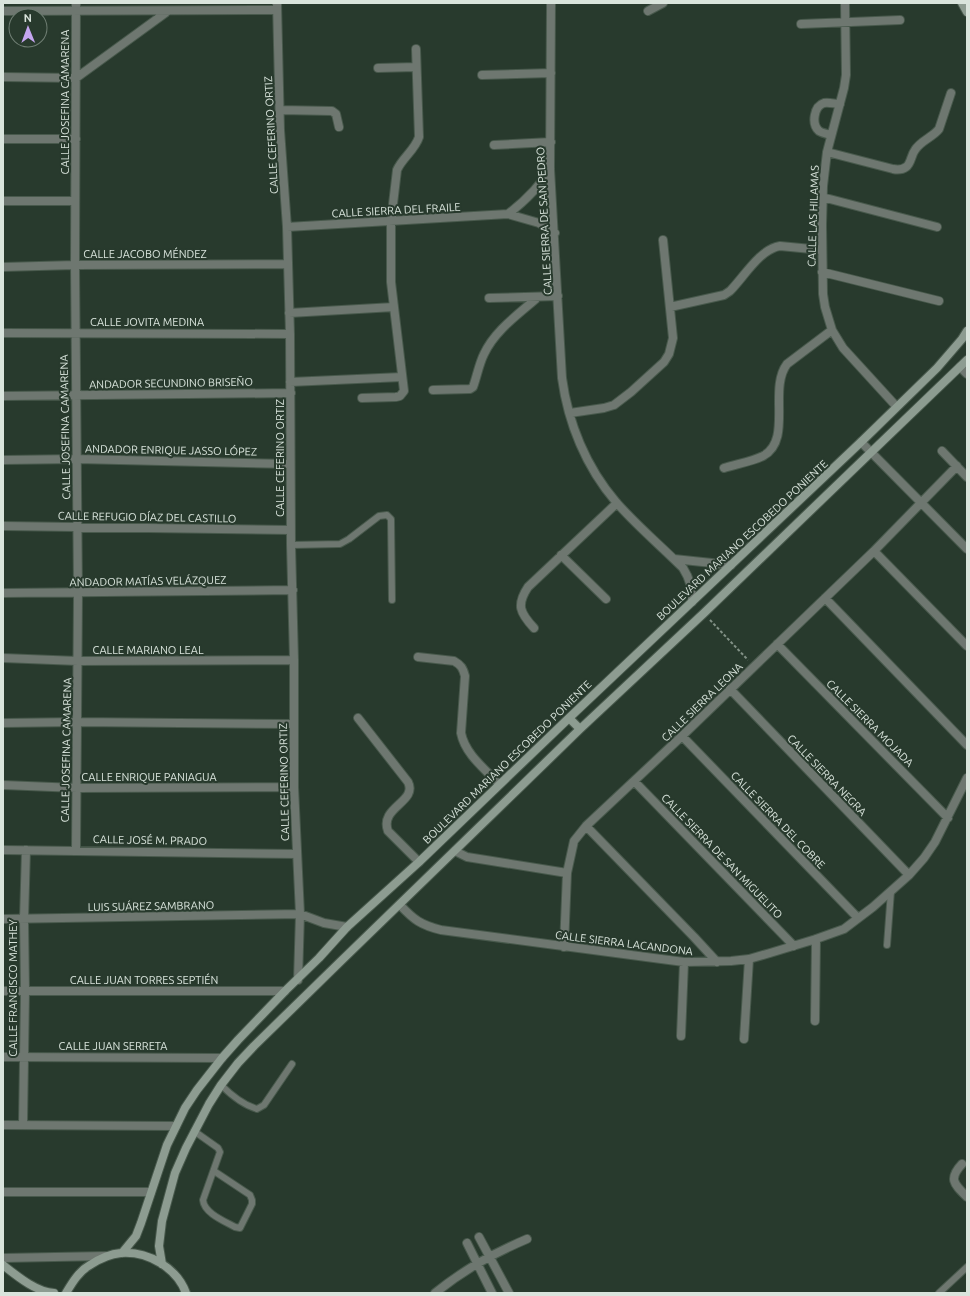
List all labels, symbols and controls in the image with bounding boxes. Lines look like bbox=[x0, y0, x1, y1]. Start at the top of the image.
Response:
north arrow bbox=[8, 8, 48, 48]
text: N bbox=[24, 12, 32, 24]
street label: CALLE JOSEFINA CAMARENA bbox=[59, 29, 71, 174]
street label: CALLE CEFERINO ORTIZ bbox=[262, 76, 280, 194]
street label: CALLE SIERRA DE SAN PEDRO bbox=[534, 147, 554, 295]
street label: CALLE LAS HILAMAS bbox=[805, 165, 821, 267]
street label: CALLE SIERRA DEL FRAILE bbox=[331, 201, 461, 219]
street label: CALLE JACOBO MÉNDEZ bbox=[83, 247, 207, 260]
street label: CALLE JOVITA MEDINA bbox=[90, 316, 205, 328]
street label: CALLE JOSEFINA CAMARENA bbox=[58, 354, 72, 500]
street label: ANDADOR SECUNDINO BRISEÑO bbox=[89, 376, 253, 390]
street label: CALLE CEFERINO ORTIZ bbox=[274, 399, 286, 517]
street label: ANDADOR ENRIQUE JASSO LÓPEZ bbox=[85, 442, 257, 458]
street label: BOULEVARD MARIANO ESCOBEDO PONIENTE bbox=[654, 457, 830, 623]
street label: CALLE REFUGIO DÍAZ DEL CASTILLO bbox=[58, 508, 236, 525]
street label: ANDADOR MATÍAS VELÁZQUEZ bbox=[69, 573, 227, 588]
street label: CALLE MARIANO LEAL bbox=[92, 644, 204, 656]
street label: CALLE SIERRA LEONA bbox=[659, 660, 745, 744]
street label: CALLE JOSEFINA CAMARENA bbox=[59, 677, 73, 823]
street label: CALLE SIERRA MOJADA bbox=[824, 677, 916, 769]
street label: BOULEVARD MARIANO ESCOBEDO PONIENTE bbox=[420, 678, 594, 846]
street label: CALLE CEFERINO ORTIZ bbox=[277, 723, 291, 841]
street label: CALLE SIERRA NEGRA bbox=[785, 732, 869, 819]
street label: CALLE SIERRA DEL COBRE bbox=[729, 769, 827, 871]
street label: CALLE ENRIQUE PANIAGUA bbox=[81, 771, 218, 783]
street label: CALLE SIERRA DE SAN MIGUELITO bbox=[659, 791, 785, 921]
street label: CALLE JOSÉ M. PRADO bbox=[93, 832, 207, 847]
street label: LUIS SUÁREZ SAMBRANO bbox=[88, 898, 214, 913]
street label: CALLE FRANCISCO MATHEY bbox=[7, 919, 19, 1057]
street label: CALLE SIERRA LACANDONA bbox=[554, 929, 694, 958]
street label: CALLE JUAN TORRES SEPTIÉN bbox=[70, 973, 218, 986]
street label: CALLE JUAN SERRETA bbox=[59, 1040, 168, 1052]

